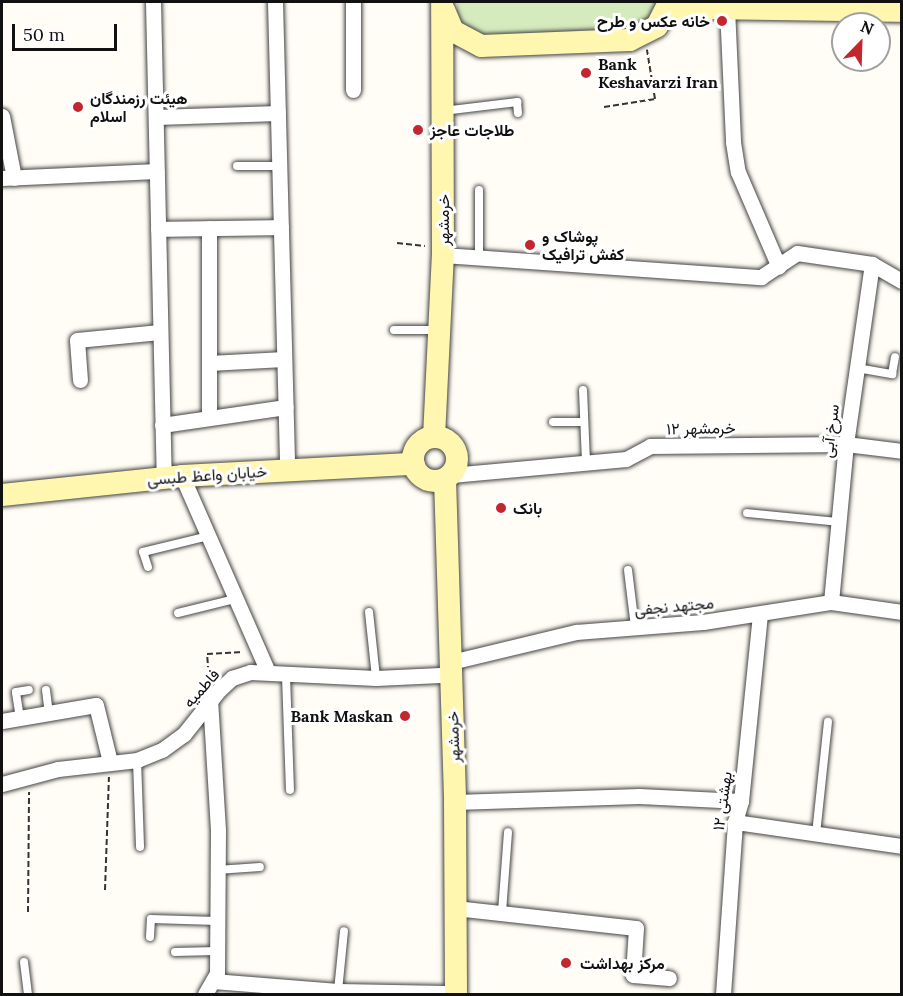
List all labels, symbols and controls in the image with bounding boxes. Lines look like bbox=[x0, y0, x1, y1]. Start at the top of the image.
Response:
place label: خانه عکس و طرح bbox=[597, 11, 710, 31]
scale bar bbox=[15, 12, 120, 50]
north arrow bbox=[831, 12, 891, 72]
marker: خانه عکس و طرح bbox=[715, 14, 729, 28]
text: N bbox=[858, 16, 877, 39]
text: 50 m bbox=[23, 23, 65, 46]
place label: Bank Keshavarzi Iran bbox=[598, 54, 718, 92]
marker: Bank Keshavarzi Iran bbox=[579, 66, 593, 80]
place label: هیئت رزمندگان اسلام bbox=[90, 88, 188, 126]
marker: هیئت رزمندگان اسلام bbox=[71, 100, 85, 114]
place label: طلاجات عاجز bbox=[430, 120, 514, 140]
marker: طلاجات عاجز bbox=[411, 123, 425, 137]
street label: خرمشهر bbox=[433, 194, 453, 246]
place label: پوشاک و کفش ترافیک bbox=[542, 226, 624, 264]
marker: پوشاک و کفش ترافیک bbox=[523, 238, 537, 252]
street label: سرخ آبی bbox=[817, 403, 843, 459]
street label: خرمشهر ۱۲ bbox=[666, 418, 736, 438]
street label: خیابان واعظ طبسی bbox=[146, 461, 268, 489]
place label: بانک bbox=[513, 498, 542, 518]
marker: بانک bbox=[494, 501, 508, 515]
street label: مجتهد نجفی bbox=[633, 593, 715, 619]
street label: فاطمیه bbox=[179, 665, 223, 711]
place label: Bank Maskan bbox=[291, 706, 393, 726]
marker: Bank Maskan bbox=[398, 709, 412, 723]
street label: خرمشهر bbox=[443, 711, 463, 763]
street label: بهشتی ۱۲ bbox=[708, 770, 736, 832]
place label: مرکز بهداشت bbox=[580, 953, 665, 973]
marker: مرکز بهداشت bbox=[557, 954, 575, 972]

